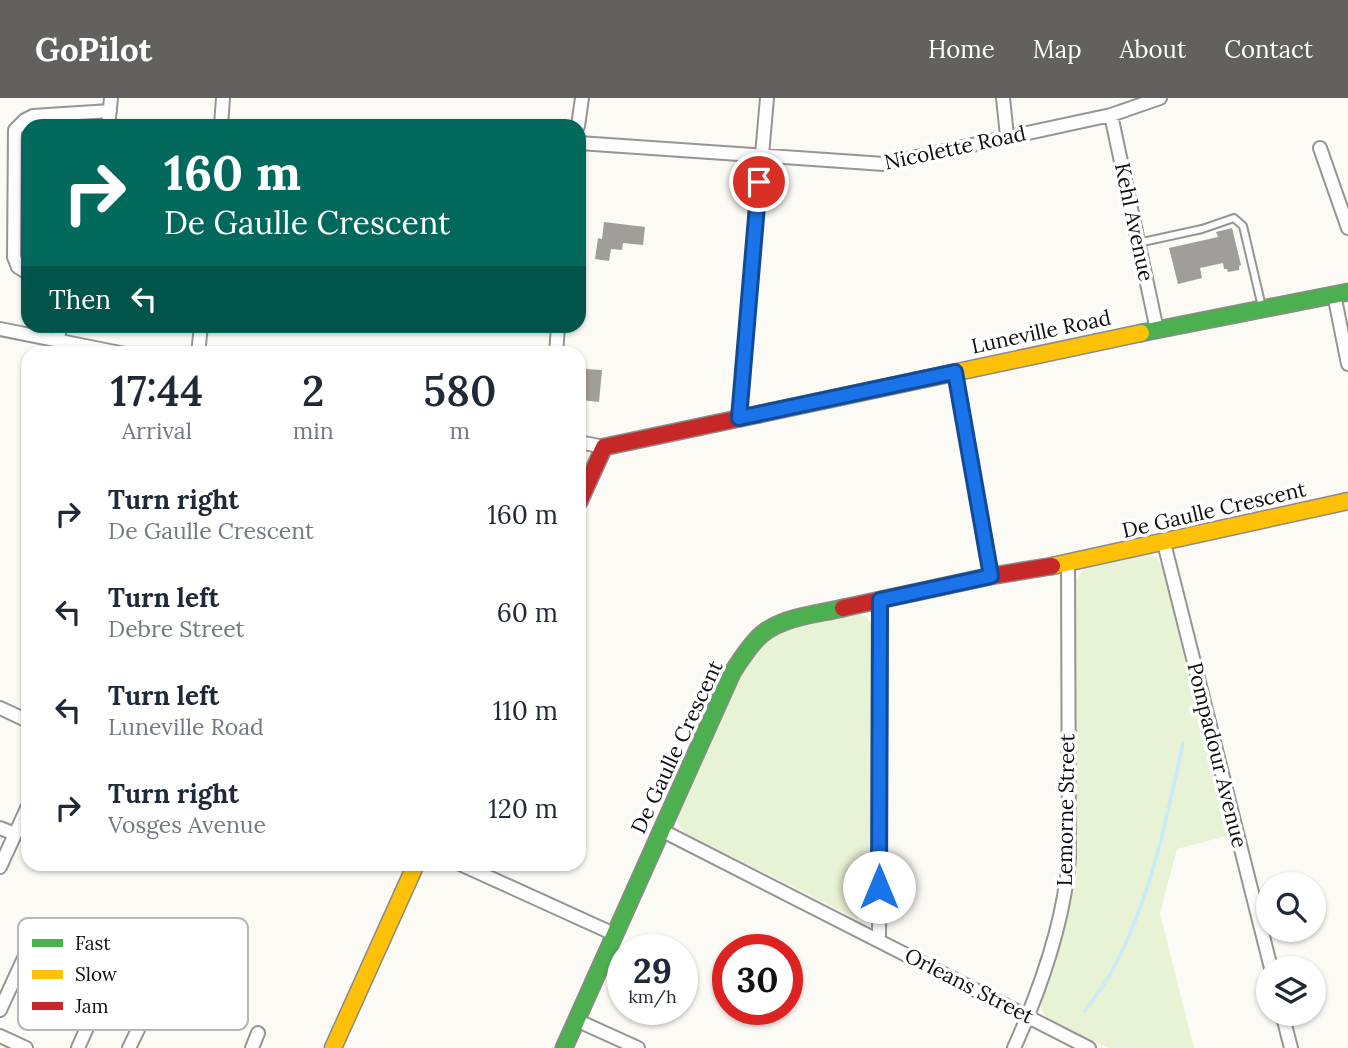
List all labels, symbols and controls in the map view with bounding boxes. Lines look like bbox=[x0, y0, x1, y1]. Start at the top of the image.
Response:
text: GoPilot bbox=[35, 28, 152, 70]
text: Home bbox=[928, 34, 995, 65]
text: Map bbox=[1033, 34, 1082, 65]
text: About bbox=[1120, 34, 1186, 65]
text: Contact bbox=[1224, 34, 1313, 65]
street label: Nicolette Road bbox=[882, 119, 1028, 176]
text: 160 m bbox=[164, 141, 301, 203]
icon: right bbox=[49, 147, 140, 238]
pin bbox=[729, 152, 789, 212]
street label: Kehl Avenue bbox=[1109, 160, 1160, 284]
icon: arrive bbox=[740, 163, 778, 201]
text: De Gaulle Crescent bbox=[164, 202, 450, 243]
icon: left bbox=[125, 280, 163, 318]
text: Then bbox=[49, 283, 111, 316]
street label: Luneville Road bbox=[969, 304, 1113, 360]
text: 17:44 bbox=[111, 364, 203, 418]
text: 2 bbox=[302, 364, 324, 418]
text: 580 bbox=[423, 364, 496, 418]
text: Arrival bbox=[122, 416, 192, 445]
text: min bbox=[293, 416, 334, 445]
text: m bbox=[450, 416, 470, 445]
street label: De Gaulle Crescent bbox=[1119, 475, 1309, 544]
text: Turn right bbox=[108, 483, 239, 516]
icon: right bbox=[49, 495, 87, 533]
text: 160 m bbox=[487, 498, 558, 531]
text: De Gaulle Crescent bbox=[108, 516, 314, 545]
text: Turn left bbox=[108, 581, 219, 614]
icon: left bbox=[49, 593, 87, 631]
text: 60 m bbox=[497, 596, 558, 629]
text: Debre Street bbox=[108, 614, 245, 643]
street label: De Gaulle Crescent bbox=[625, 655, 729, 838]
street label: Pompadour Avenue bbox=[1181, 659, 1254, 850]
text: Turn left bbox=[108, 679, 219, 712]
icon: left bbox=[49, 691, 87, 729]
text: 110 m bbox=[493, 694, 558, 727]
text: Luneville Road bbox=[108, 712, 264, 741]
street label: Lemorne Street bbox=[1051, 732, 1080, 887]
text: Turn right bbox=[108, 777, 239, 810]
icon: right bbox=[49, 789, 87, 827]
text: 120 m bbox=[488, 792, 558, 825]
text: Vosges Avenue bbox=[108, 810, 266, 839]
position arrow bbox=[842, 850, 916, 924]
map controls bbox=[1256, 872, 1326, 1026]
button: search bbox=[1256, 872, 1326, 942]
legend bbox=[18, 918, 248, 1030]
text: Fast bbox=[75, 931, 111, 955]
speed limit sign: 30 bbox=[712, 934, 803, 1025]
street label: Orleans Street bbox=[900, 941, 1039, 1030]
text: 29 bbox=[633, 948, 672, 993]
button: layers bbox=[1256, 956, 1326, 1026]
text: Slow bbox=[75, 962, 118, 986]
text: km/h bbox=[628, 985, 677, 1008]
text: Jam bbox=[74, 994, 109, 1018]

